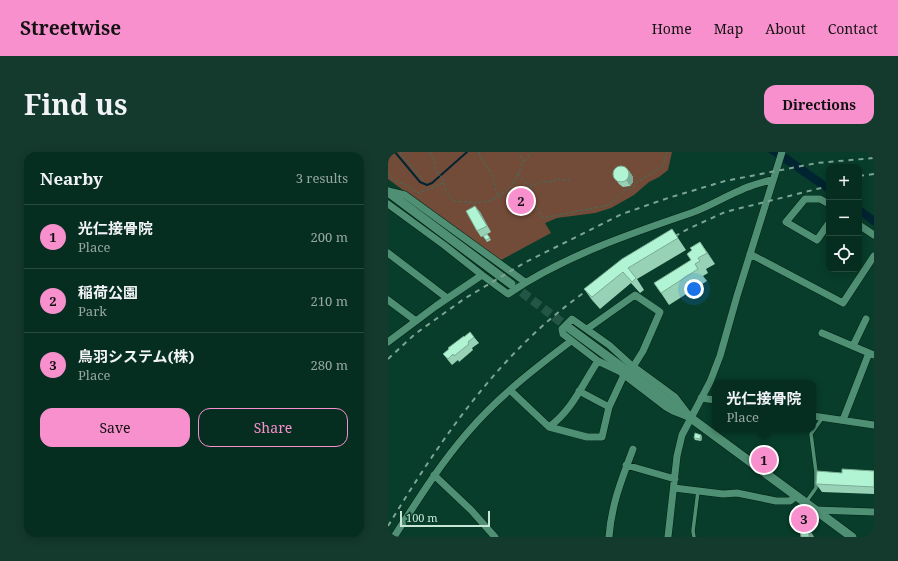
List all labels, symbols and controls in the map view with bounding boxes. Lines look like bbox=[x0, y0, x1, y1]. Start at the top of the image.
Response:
text: Streetwise bbox=[20, 15, 121, 41]
text: Home bbox=[652, 19, 692, 38]
text: Map bbox=[714, 19, 743, 38]
text: About bbox=[765, 19, 806, 38]
text: Contact bbox=[828, 19, 878, 38]
text: Find us bbox=[24, 85, 128, 123]
button: Directions bbox=[764, 85, 874, 124]
map controls bbox=[826, 164, 862, 272]
button: + bbox=[826, 164, 862, 200]
text: Nearby bbox=[40, 167, 103, 190]
text: 3 results bbox=[296, 169, 348, 187]
pin: 2 bbox=[508, 186, 534, 216]
button: − bbox=[826, 200, 862, 236]
text: 光仁接骨院 bbox=[78, 218, 153, 238]
text: 1 bbox=[49, 228, 57, 246]
text: 200 m bbox=[311, 228, 348, 246]
button: locate bbox=[826, 236, 862, 272]
text: Place bbox=[78, 238, 111, 256]
your location bbox=[684, 279, 704, 299]
text: 稲荷公園 bbox=[78, 282, 138, 302]
text: 2 bbox=[49, 292, 57, 310]
text: 210 m bbox=[311, 292, 348, 310]
text: Park bbox=[78, 302, 107, 320]
text: 鳥羽システム(株) bbox=[78, 346, 195, 366]
text: 3 bbox=[49, 356, 57, 374]
text: 280 m bbox=[311, 356, 348, 374]
text: Place bbox=[78, 366, 111, 384]
popup bbox=[712, 380, 816, 432]
text: 光仁接骨院 bbox=[726, 388, 802, 408]
button: Save bbox=[40, 408, 190, 447]
button: Share bbox=[198, 408, 348, 447]
text: Place bbox=[726, 408, 759, 426]
pin: 1 bbox=[751, 445, 777, 475]
pin: 3 bbox=[791, 504, 817, 534]
scale bar bbox=[400, 509, 490, 528]
text: 100 m bbox=[406, 510, 438, 525]

